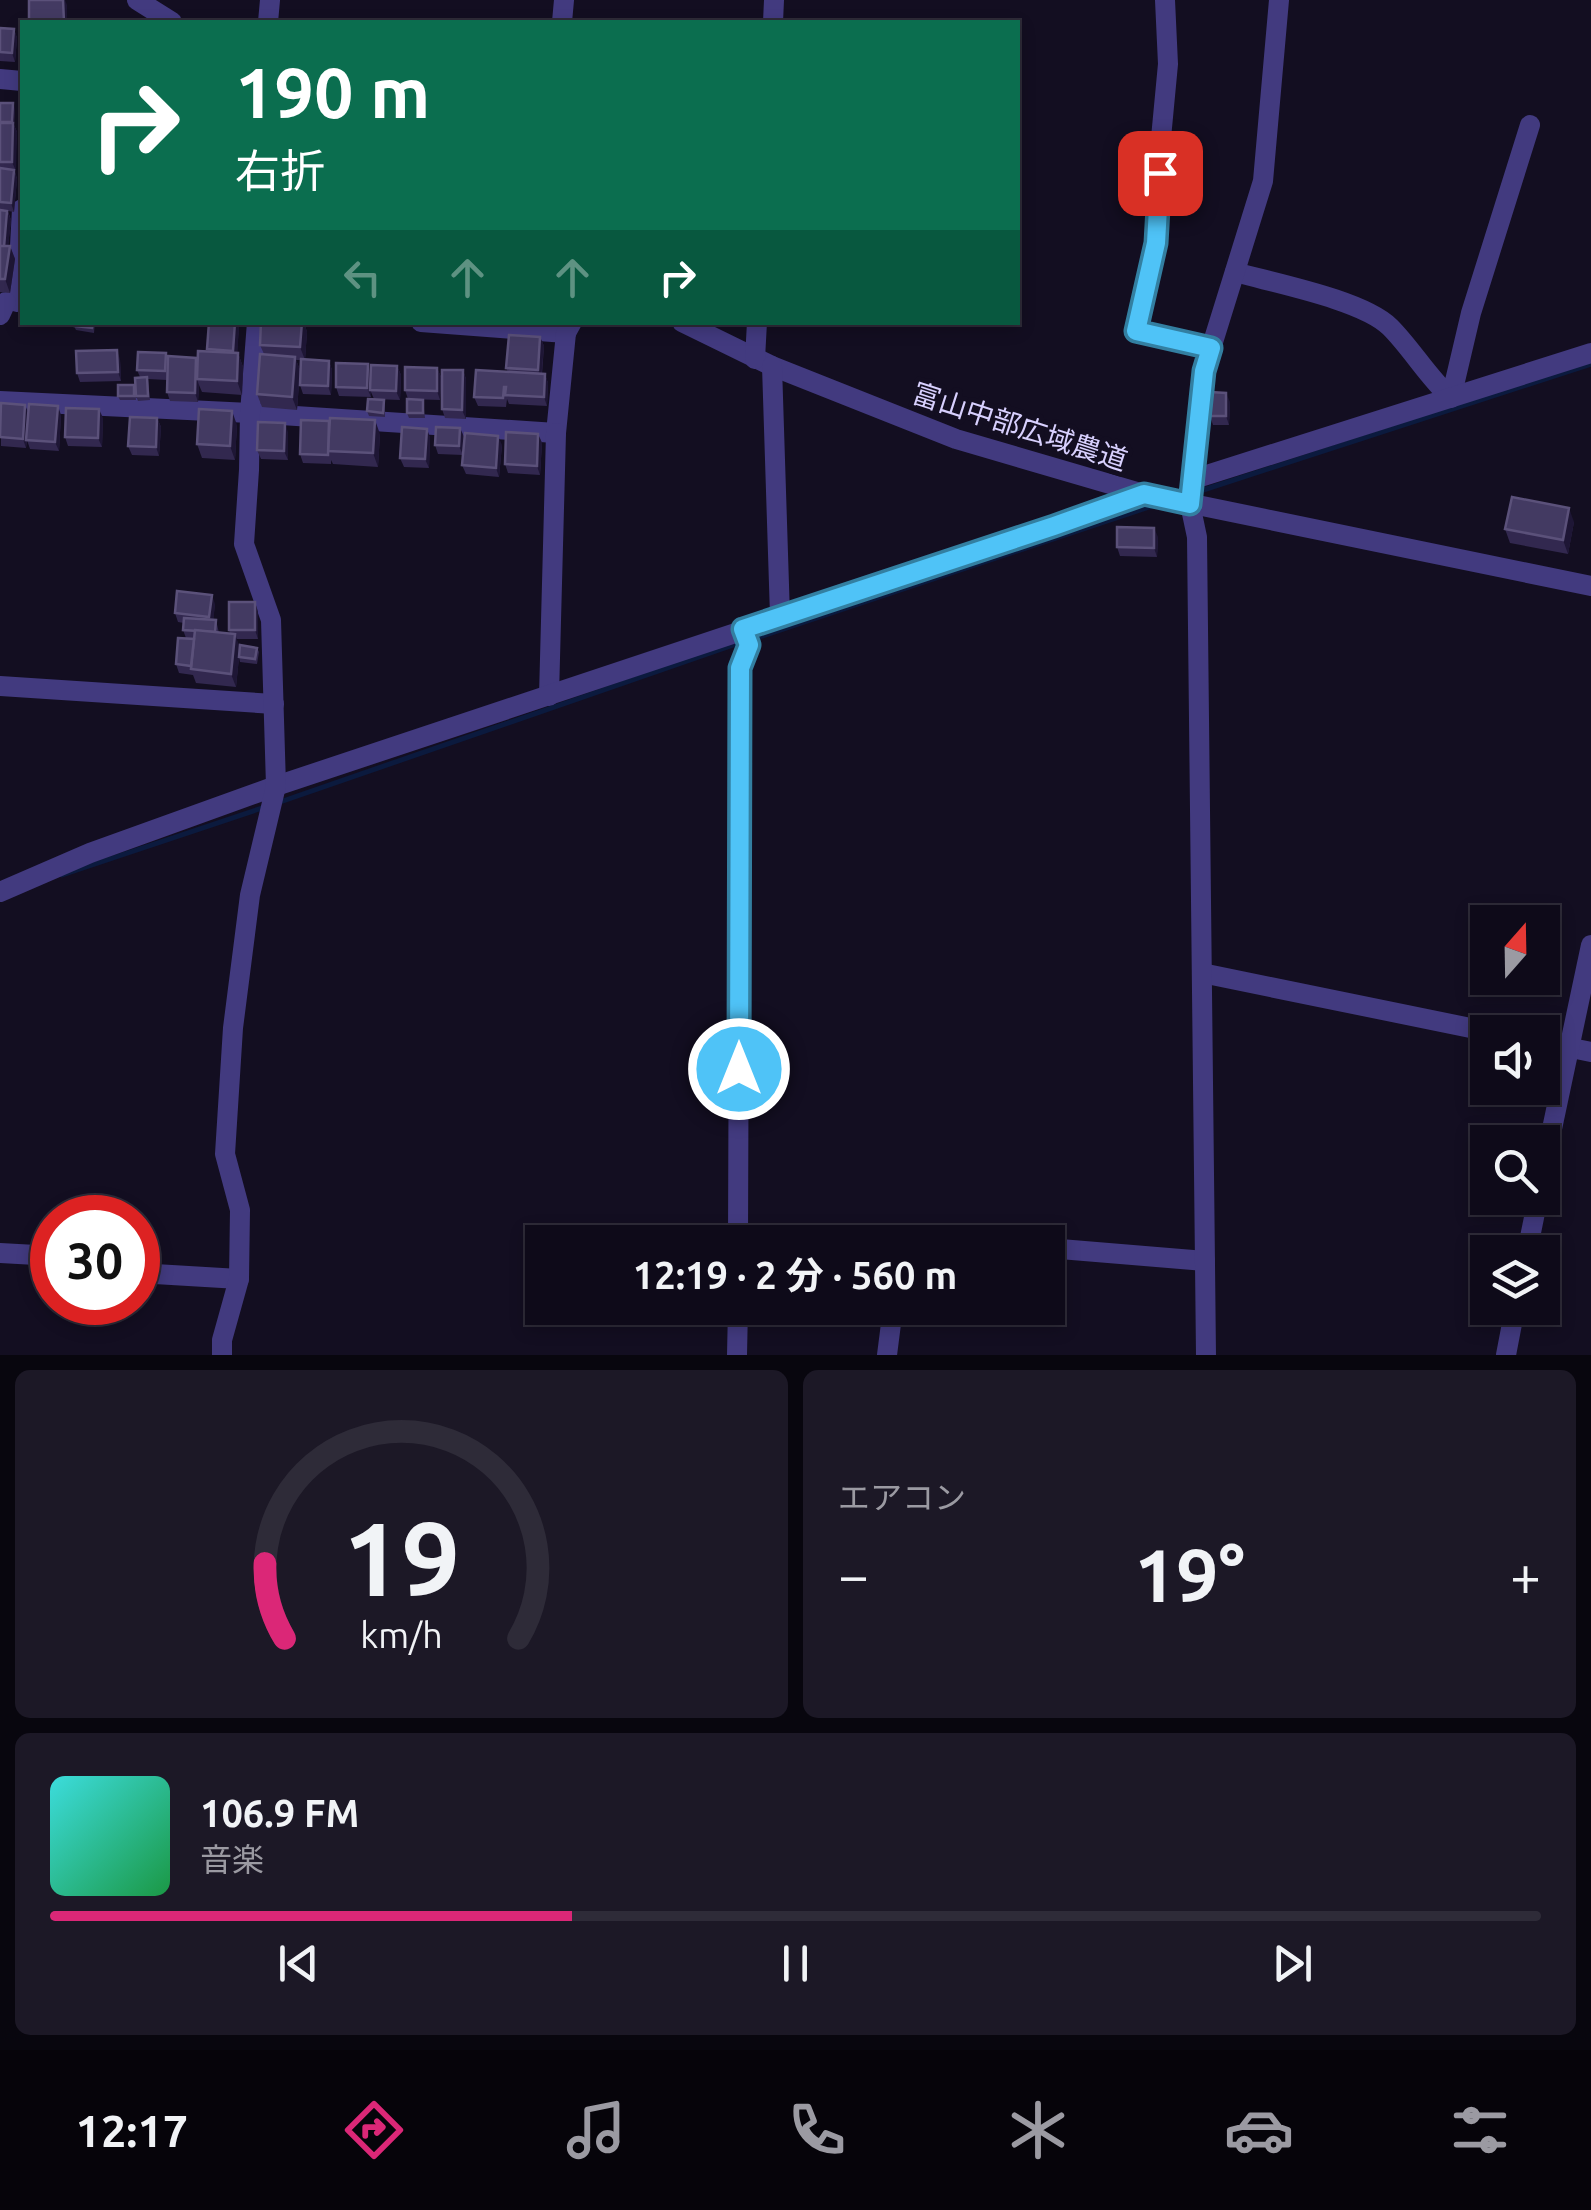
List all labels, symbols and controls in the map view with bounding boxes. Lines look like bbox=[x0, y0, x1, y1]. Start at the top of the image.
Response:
text: 190 m bbox=[235, 53, 430, 131]
icon: right bbox=[70, 60, 200, 190]
pin bbox=[1118, 131, 1203, 216]
text: 右折 bbox=[235, 145, 325, 196]
icon: arrive bbox=[1133, 146, 1188, 201]
icon: left bbox=[335, 250, 390, 305]
icon: ahead bbox=[440, 250, 495, 305]
icon: ahead bbox=[545, 250, 600, 305]
icon: right bbox=[650, 250, 705, 305]
street label: 富山中部広域農道 bbox=[909, 377, 1131, 475]
north arrow bbox=[1470, 905, 1560, 995]
map controls bbox=[1470, 905, 1560, 1325]
button: sound bbox=[1470, 1015, 1560, 1105]
position arrow bbox=[687, 1017, 791, 1121]
button: search bbox=[1470, 1125, 1560, 1215]
speed limit sign: 30 bbox=[30, 1195, 160, 1325]
button: layers bbox=[1470, 1235, 1560, 1325]
text: 12:19 · 2 分 · 560 m bbox=[633, 1254, 957, 1296]
text: エアコン bbox=[838, 1479, 966, 1515]
text: 19 bbox=[343, 1499, 460, 1616]
text: 19° bbox=[1134, 1532, 1245, 1616]
text: − bbox=[838, 1544, 869, 1605]
text: + bbox=[1510, 1544, 1541, 1605]
text: km/h bbox=[360, 1615, 443, 1655]
text: 106.9 FM bbox=[200, 1792, 359, 1834]
text: 音楽 bbox=[200, 1841, 264, 1877]
icon: previous bbox=[271, 1936, 326, 1991]
icon: pause bbox=[768, 1936, 823, 1991]
icon: next bbox=[1265, 1936, 1320, 1991]
icon: directions bbox=[339, 2095, 409, 2165]
icon: music bbox=[561, 2095, 631, 2165]
icon: phone bbox=[782, 2095, 852, 2165]
icon: climate bbox=[1003, 2095, 1073, 2165]
icon: car bbox=[1224, 2095, 1294, 2165]
icon: filters bbox=[1445, 2095, 1515, 2165]
text: 12:17 bbox=[76, 2105, 188, 2156]

